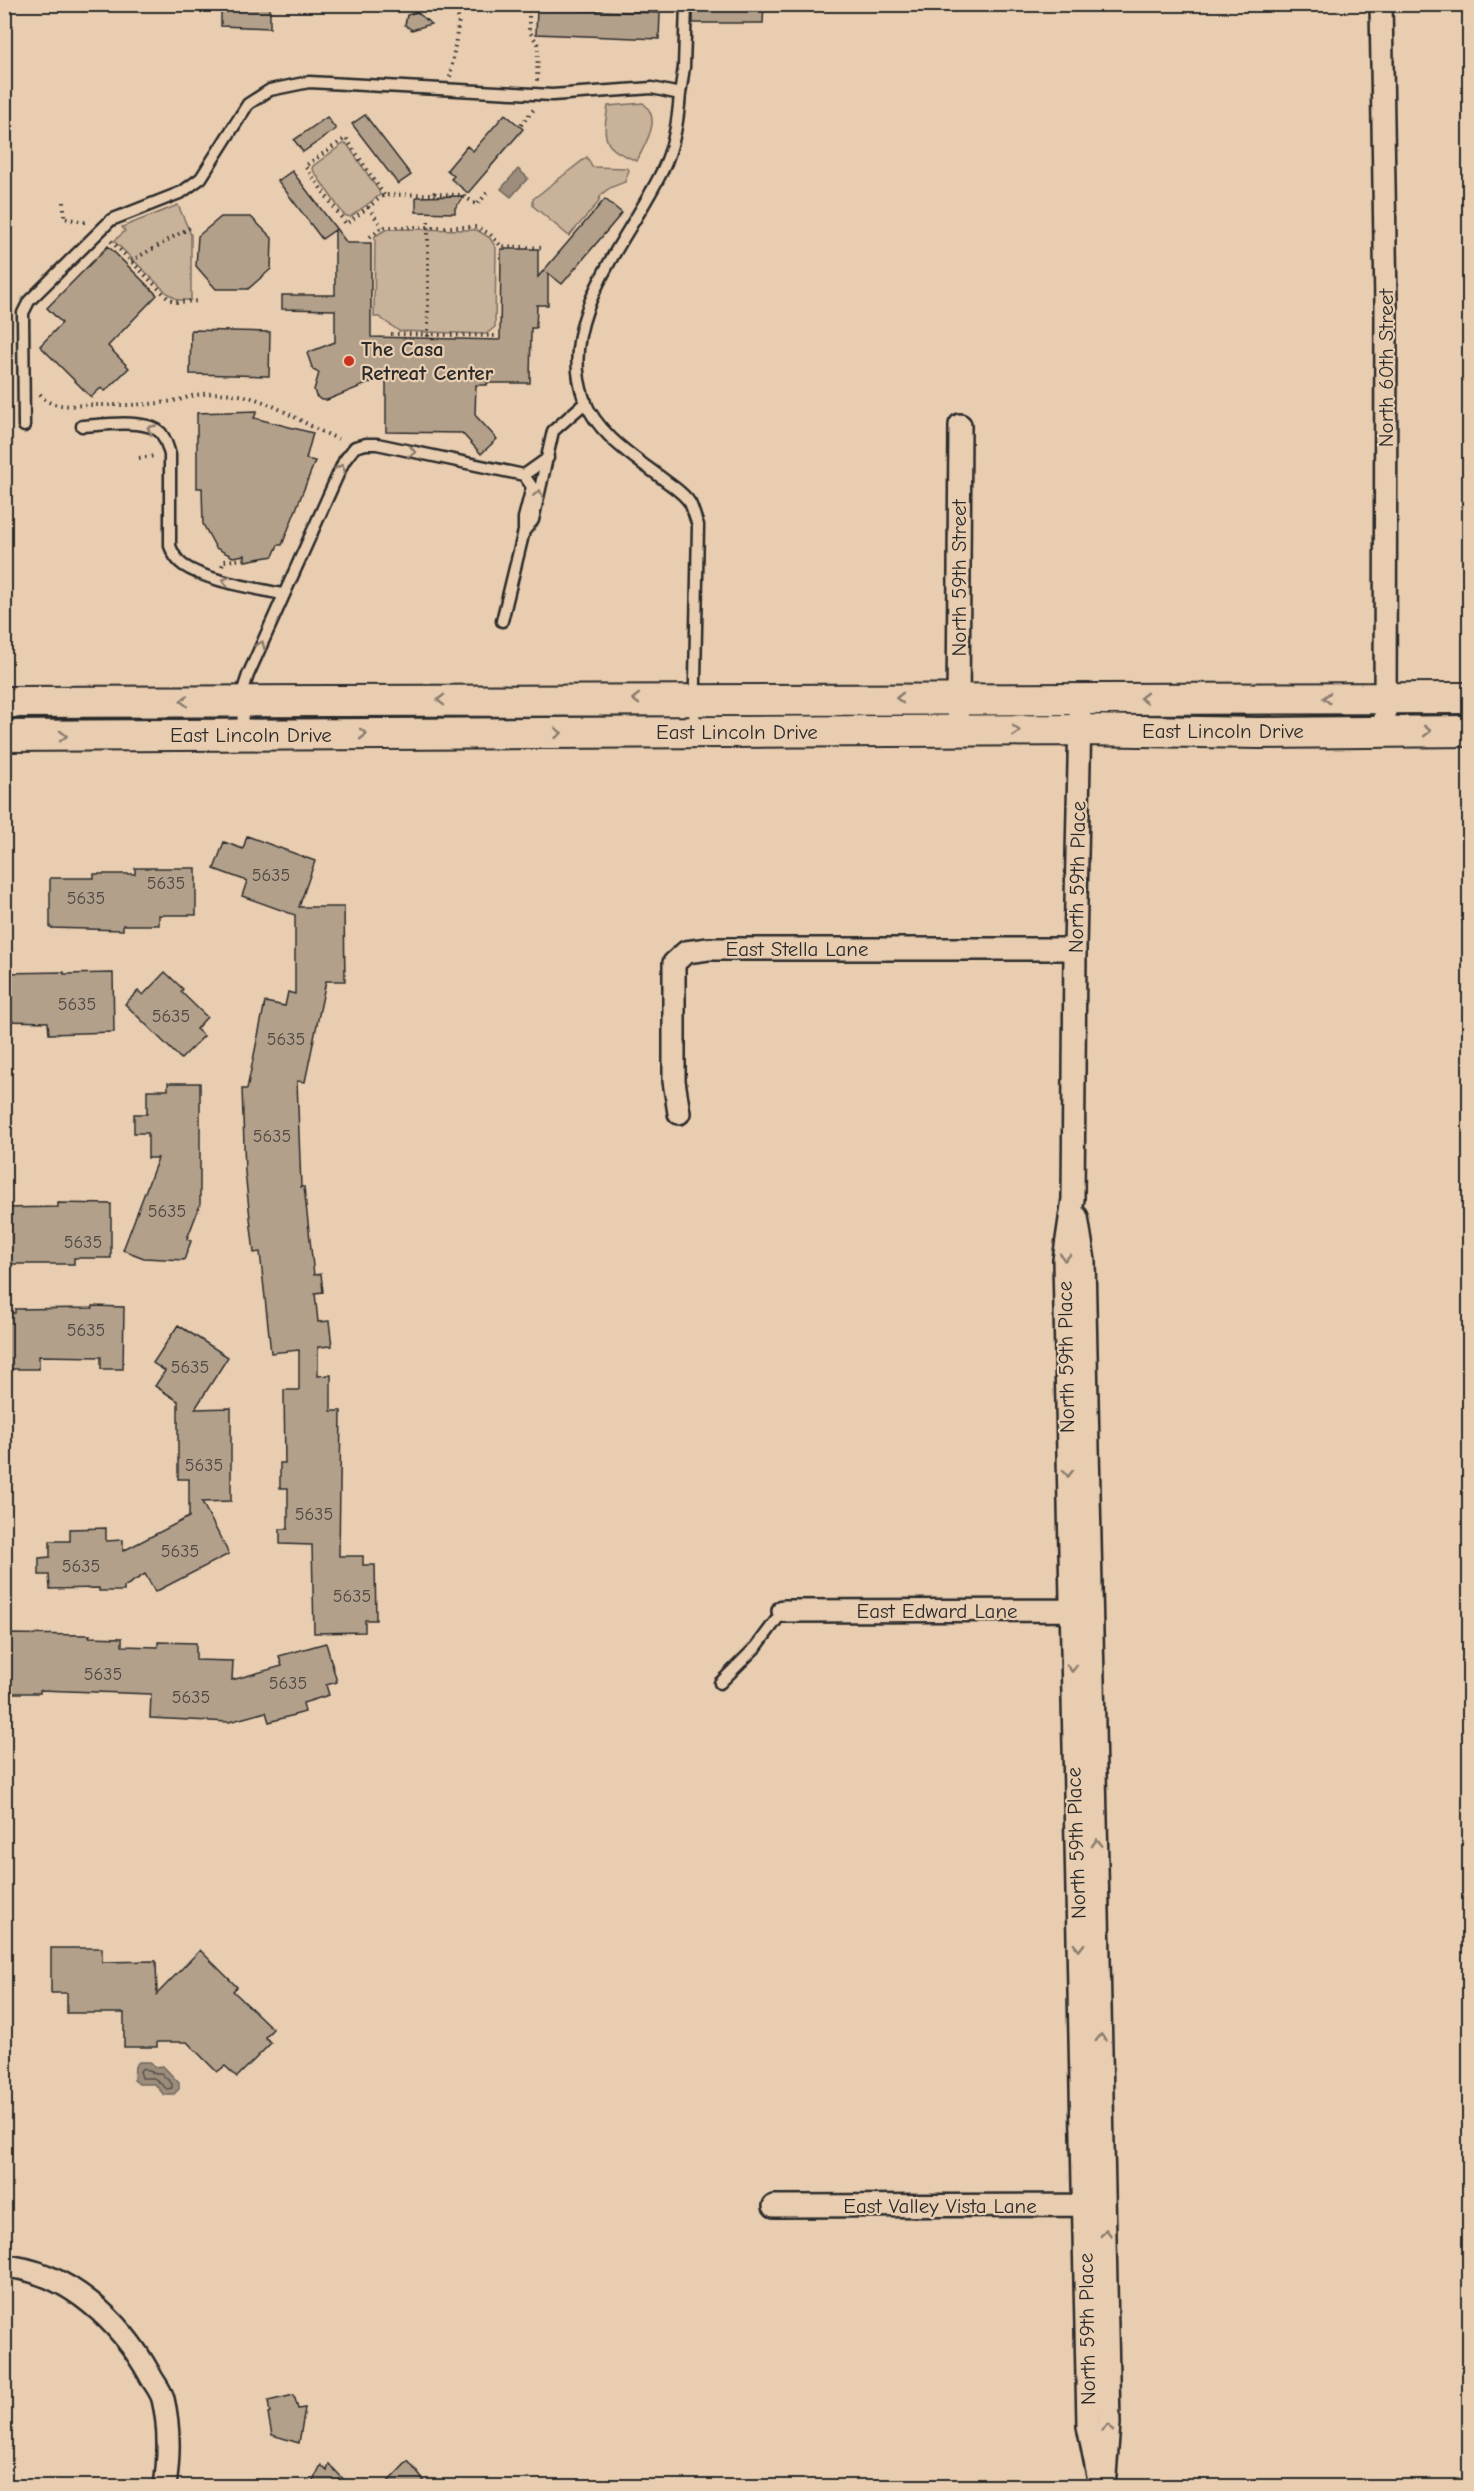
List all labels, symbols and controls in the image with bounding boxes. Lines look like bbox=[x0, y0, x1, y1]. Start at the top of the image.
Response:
street label: North 60th Street bbox=[1374, 288, 1398, 447]
place label: The Casa Retreat Center bbox=[361, 337, 494, 385]
marker: The Casa Retreat Center bbox=[342, 354, 356, 368]
one-way arrow bbox=[146, 424, 157, 436]
one-way arrow bbox=[407, 444, 417, 457]
one-way arrow bbox=[333, 463, 345, 474]
one-way arrow bbox=[532, 490, 545, 500]
street label: North 59th Street bbox=[947, 499, 971, 656]
one-way arrow bbox=[221, 576, 231, 588]
one-way arrow bbox=[254, 641, 266, 652]
one-way arrow bbox=[895, 692, 904, 704]
one-way arrow bbox=[1140, 692, 1149, 705]
one-way arrow bbox=[1322, 692, 1331, 704]
one-way arrow bbox=[631, 693, 640, 705]
one-way arrow bbox=[436, 694, 445, 706]
one-way arrow bbox=[180, 695, 189, 707]
street label: East Lincoln Drive bbox=[1142, 719, 1304, 743]
street label: East Lincoln Drive bbox=[656, 720, 818, 744]
street label: East Lincoln Drive bbox=[170, 723, 332, 747]
one-way arrow bbox=[1012, 725, 1021, 737]
one-way arrow bbox=[1423, 725, 1432, 737]
one-way arrow bbox=[554, 727, 563, 739]
one-way arrow bbox=[359, 728, 368, 740]
one-way arrow bbox=[58, 730, 67, 742]
street label: North 59th Place bbox=[1064, 801, 1090, 953]
house number: 5635 bbox=[252, 865, 290, 886]
house number: 5635 bbox=[147, 873, 185, 894]
house number: 5635 bbox=[67, 888, 105, 909]
street label: East Stella Lane bbox=[726, 937, 868, 961]
house number: 5635 bbox=[58, 994, 96, 1015]
house number: 5635 bbox=[152, 1006, 190, 1027]
house number: 5635 bbox=[267, 1029, 305, 1050]
house number: 5635 bbox=[253, 1126, 291, 1147]
house number: 5635 bbox=[148, 1201, 186, 1222]
house number: 5635 bbox=[64, 1232, 102, 1253]
one-way arrow bbox=[1059, 1252, 1072, 1262]
street label: North 59th Place bbox=[1053, 1281, 1079, 1433]
house number: 5635 bbox=[67, 1320, 105, 1341]
house number: 5635 bbox=[171, 1357, 209, 1378]
house number: 5635 bbox=[185, 1455, 223, 1476]
one-way arrow bbox=[1062, 1468, 1074, 1477]
house number: 5635 bbox=[295, 1504, 333, 1525]
house number: 5635 bbox=[161, 1541, 199, 1562]
house number: 5635 bbox=[62, 1556, 100, 1577]
house number: 5635 bbox=[333, 1586, 371, 1607]
street label: East Edward Lane bbox=[856, 1599, 1018, 1623]
one-way arrow bbox=[1066, 1663, 1078, 1672]
house number: 5635 bbox=[84, 1664, 122, 1685]
house number: 5635 bbox=[269, 1673, 307, 1694]
house number: 5635 bbox=[172, 1687, 210, 1708]
street label: North 59th Place bbox=[1061, 1767, 1091, 1919]
one-way arrow bbox=[1090, 1839, 1103, 1848]
one-way arrow bbox=[1072, 1942, 1085, 1951]
one-way arrow bbox=[1095, 2034, 1108, 2043]
street label: East Valley Vista Lane bbox=[843, 2194, 1037, 2218]
one-way arrow bbox=[1100, 2229, 1112, 2238]
street label: North 59th Place bbox=[1074, 2253, 1100, 2405]
one-way arrow bbox=[1102, 2424, 1115, 2433]

